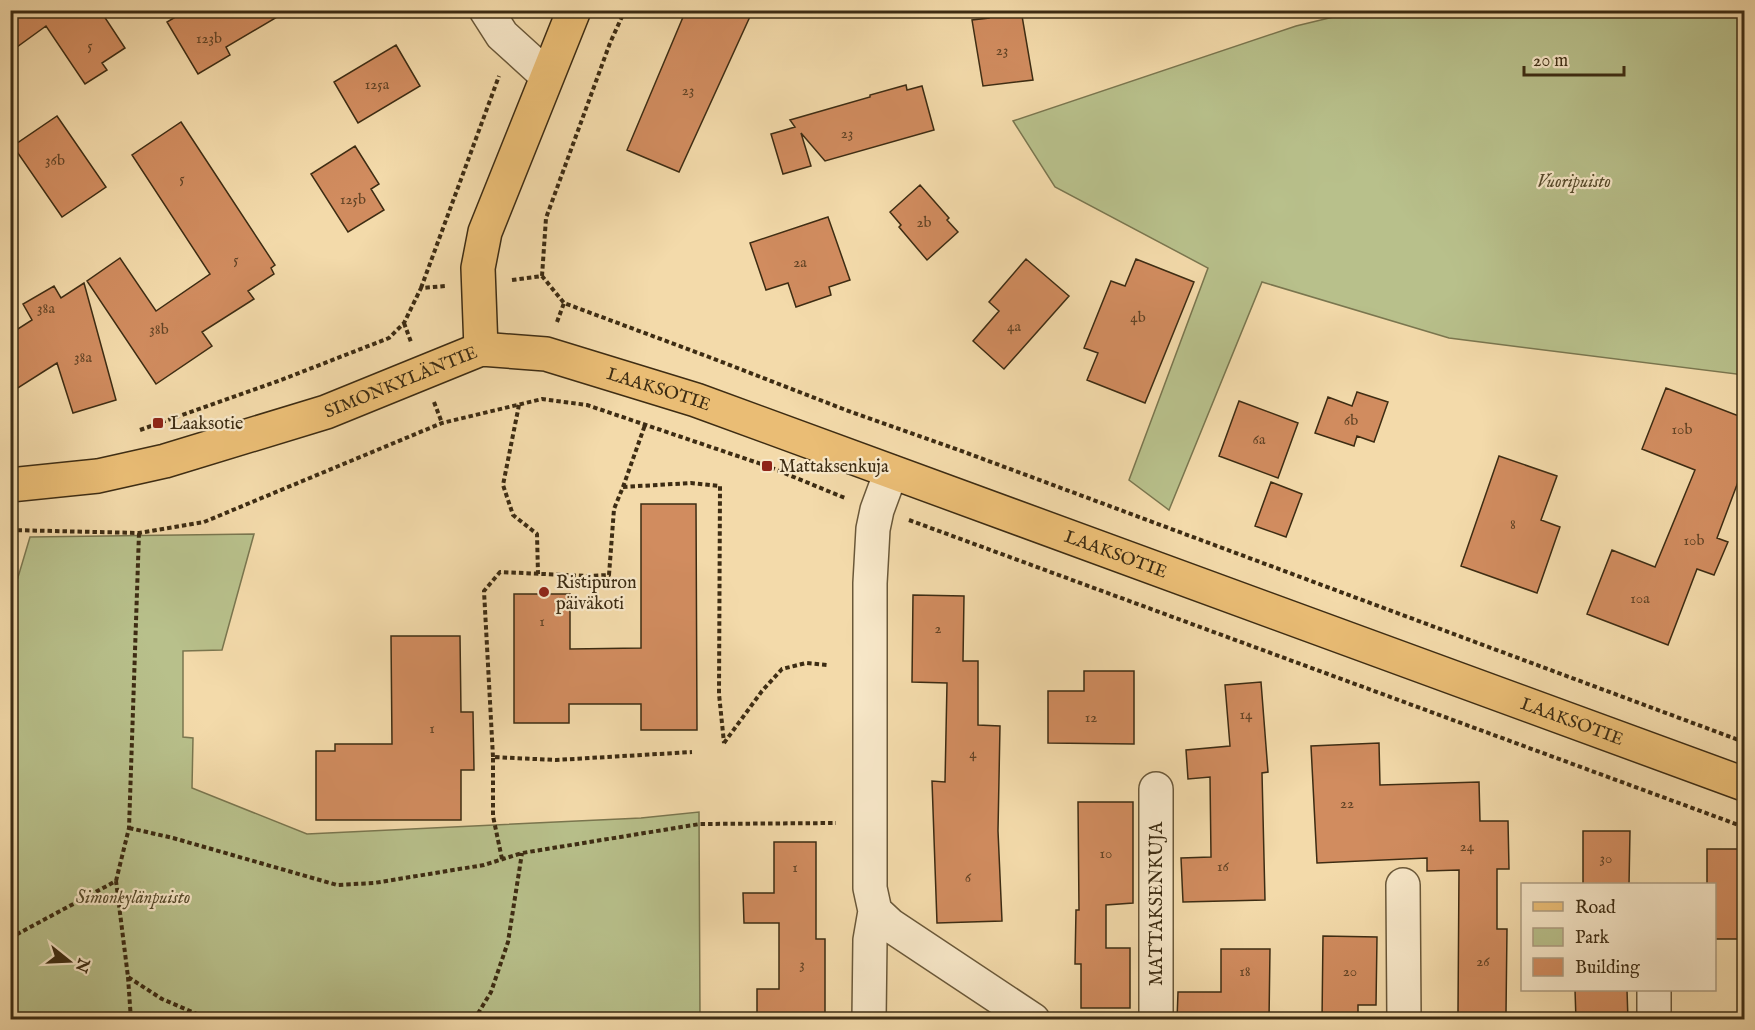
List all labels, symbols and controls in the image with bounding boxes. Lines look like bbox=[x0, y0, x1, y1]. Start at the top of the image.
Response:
house number: 123b bbox=[196, 29, 222, 48]
house number: 5 bbox=[87, 36, 93, 55]
scale bar bbox=[1524, 39, 1624, 77]
house number: 23 bbox=[996, 41, 1008, 60]
text: 20 m bbox=[1533, 50, 1568, 73]
house number: 125a bbox=[365, 75, 390, 94]
house number: 23 bbox=[682, 81, 694, 100]
house number: 23 bbox=[841, 124, 853, 143]
house number: 36b bbox=[45, 151, 65, 170]
house number: 5 bbox=[179, 169, 185, 188]
park label: Vuoripuisto bbox=[1537, 171, 1611, 194]
house number: 125b bbox=[340, 190, 366, 209]
house number: 2b bbox=[916, 213, 932, 232]
house number: 5 bbox=[233, 250, 239, 269]
house number: 2a bbox=[793, 253, 807, 272]
house number: 38a bbox=[37, 299, 56, 318]
house number: 4b bbox=[1130, 308, 1146, 327]
house number: 4a bbox=[1007, 317, 1021, 336]
house number: 38b bbox=[149, 320, 169, 339]
street label: SIMONKYLÄNTIE bbox=[321, 342, 481, 424]
house number: 38a bbox=[74, 348, 93, 367]
street label: LAAKSOTIE bbox=[604, 363, 714, 417]
house number: 6b bbox=[1344, 411, 1358, 430]
place label: Laaksotie bbox=[170, 413, 243, 436]
marker: Laaksotie bbox=[151, 416, 165, 430]
house number: 10b bbox=[1672, 420, 1692, 439]
house number: 6a bbox=[1253, 430, 1266, 449]
place label: Mattaksenkuja bbox=[779, 456, 889, 479]
marker: Mattaksenkuja bbox=[760, 459, 774, 473]
house number: 8 bbox=[1510, 515, 1516, 534]
street label: LAAKSOTIE bbox=[1061, 526, 1170, 585]
house number: 10b bbox=[1684, 531, 1704, 550]
place label: Ristipuron päiväkoti bbox=[556, 572, 637, 616]
marker: Ristipuron päiväkoti bbox=[537, 585, 551, 599]
house number: 10a bbox=[1630, 589, 1650, 608]
house number: 1 bbox=[539, 612, 545, 631]
house number: 2 bbox=[934, 619, 942, 638]
street label: LAAKSOTIE bbox=[1517, 693, 1626, 752]
house number: 14 bbox=[1240, 705, 1253, 724]
house number: 12 bbox=[1085, 708, 1097, 727]
house number: 1 bbox=[429, 719, 435, 738]
house number: 4 bbox=[969, 744, 977, 763]
house number: 22 bbox=[1340, 794, 1354, 813]
street label: MATTAKSENKUJA bbox=[1146, 821, 1169, 986]
house number: 24 bbox=[1460, 837, 1475, 856]
house number: 10 bbox=[1100, 844, 1112, 863]
house number: 30 bbox=[1600, 849, 1612, 868]
house number: 16 bbox=[1217, 857, 1230, 876]
house number: 1 bbox=[792, 858, 798, 877]
house number: 6 bbox=[965, 868, 972, 887]
legend bbox=[1521, 883, 1716, 991]
park label: Simonkylänpuisto bbox=[76, 887, 190, 910]
text: Road bbox=[1575, 897, 1616, 920]
text: Park bbox=[1575, 927, 1610, 950]
north arrow bbox=[39, 931, 99, 991]
house number: 26 bbox=[1476, 952, 1490, 971]
text: N bbox=[70, 954, 93, 975]
house number: 3 bbox=[799, 955, 805, 974]
text: Building bbox=[1575, 957, 1640, 980]
house number: 18 bbox=[1239, 962, 1251, 981]
house number: 20 bbox=[1343, 962, 1357, 981]

